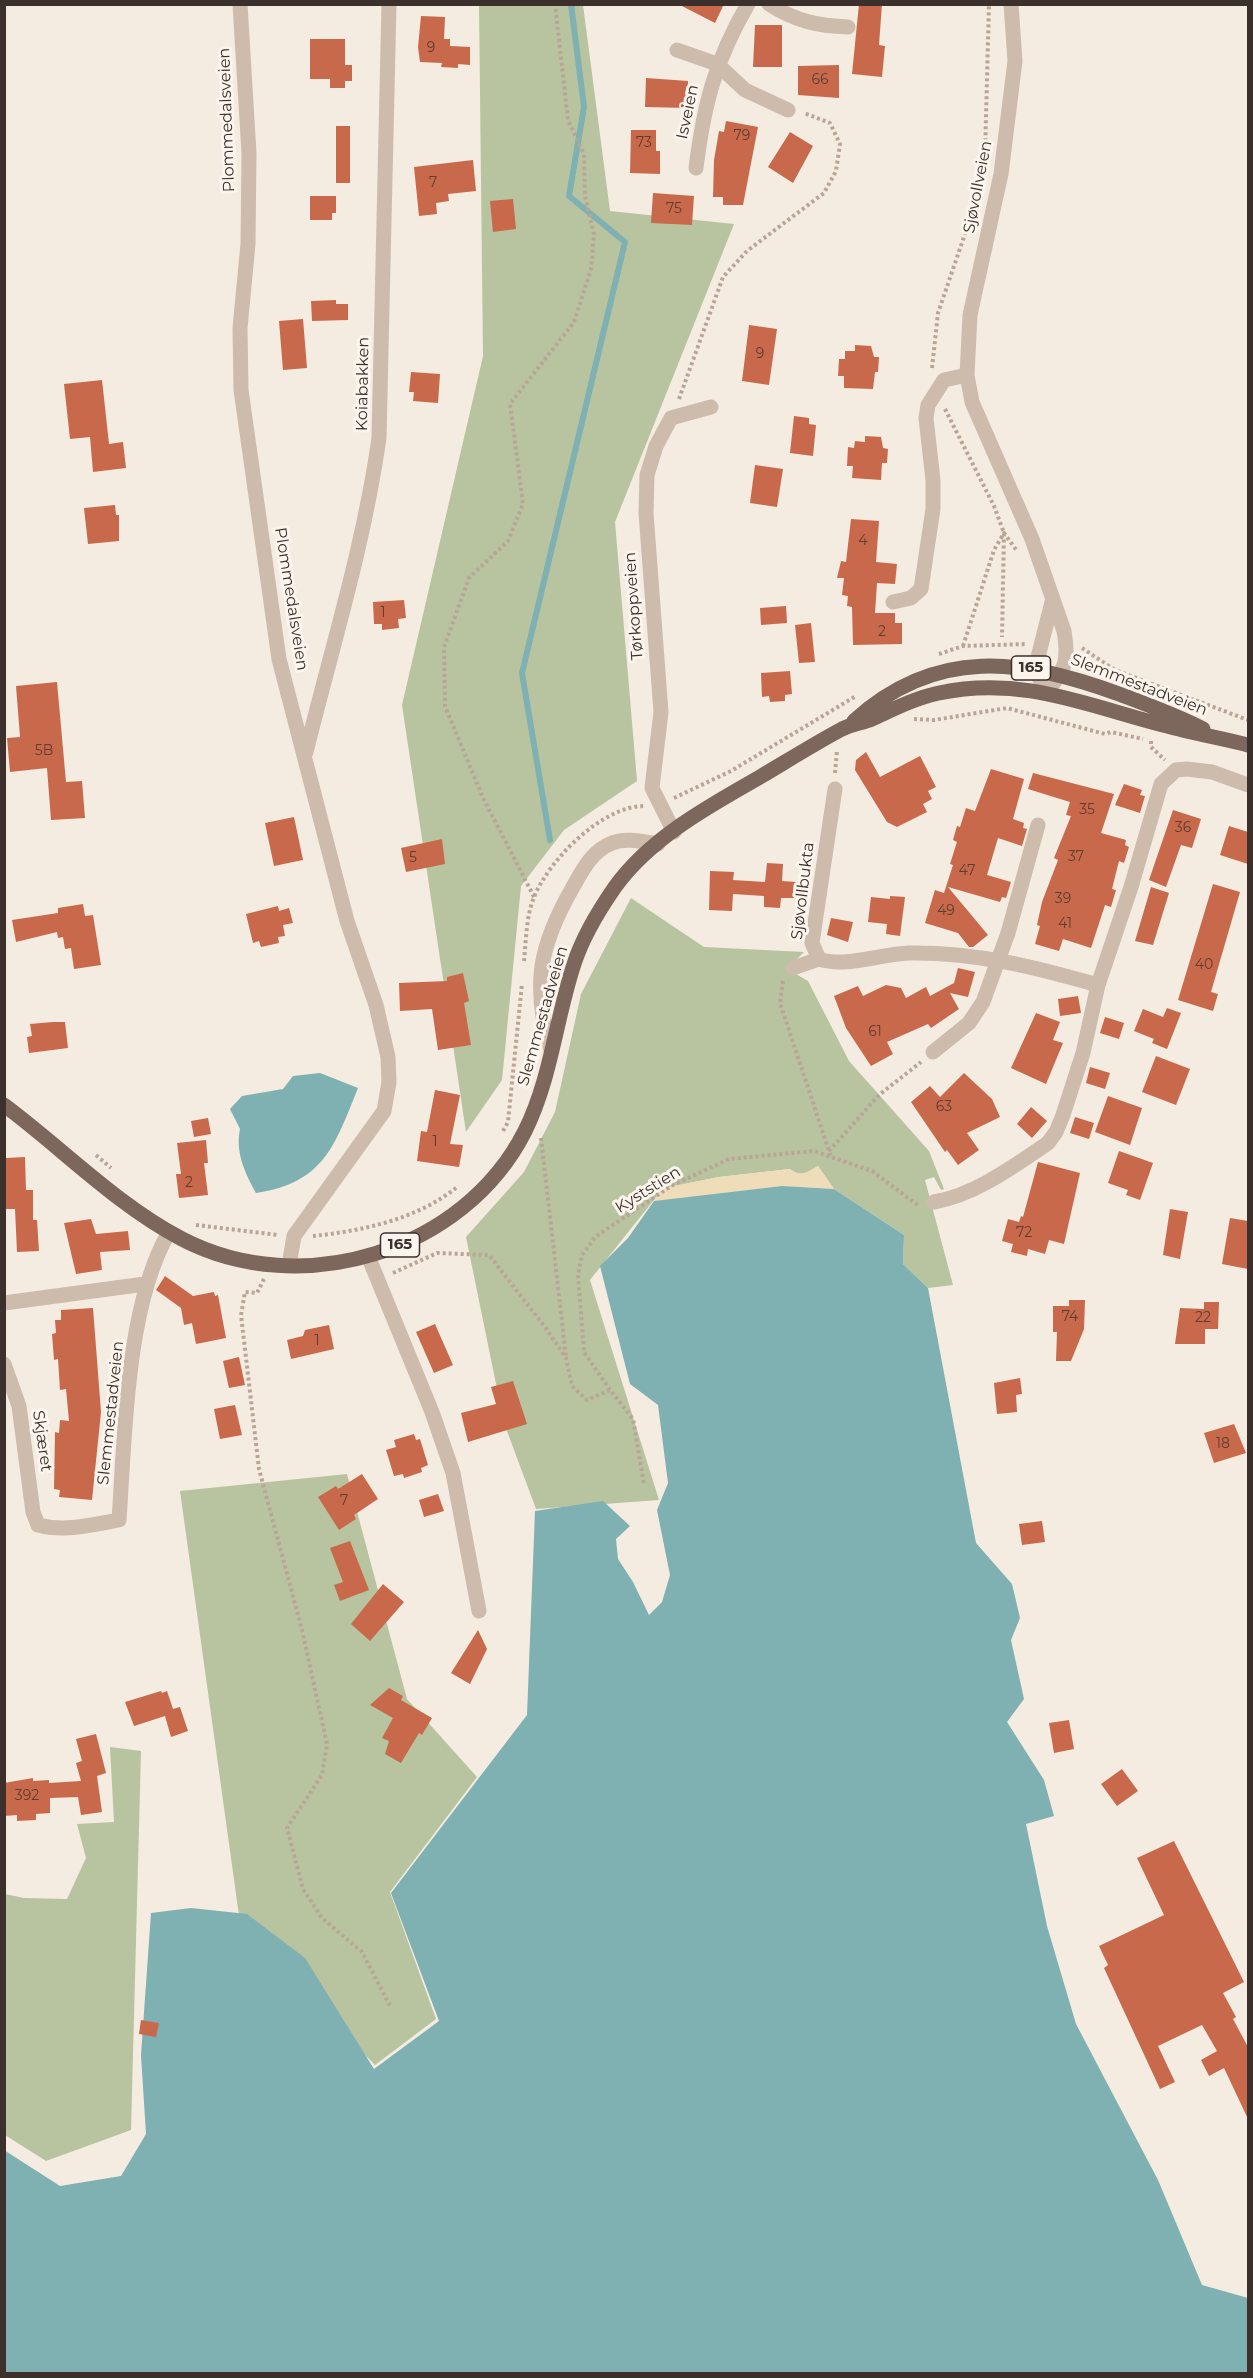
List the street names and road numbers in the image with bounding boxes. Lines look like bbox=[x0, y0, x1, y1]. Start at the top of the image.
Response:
street label: Plommedalsveien bbox=[215, 47, 239, 193]
street label: Isveien bbox=[673, 83, 703, 141]
street label: Sjøvollveien bbox=[960, 139, 996, 235]
street label: Koiabakken bbox=[353, 337, 373, 431]
street label: Plommedalsveien bbox=[270, 526, 312, 672]
street label: Tørkoppveien bbox=[621, 551, 647, 661]
street label: Slemmestadveien bbox=[1068, 650, 1210, 720]
road number: 165 bbox=[1012, 656, 1050, 680]
street label: Sjøvollbukta bbox=[788, 841, 818, 941]
street label: Slemmestadveien bbox=[514, 944, 572, 1088]
street label: Kyststien bbox=[612, 1162, 684, 1218]
road number: 165 bbox=[380, 1233, 420, 1257]
street label: Slemmestadveien bbox=[94, 1340, 128, 1486]
street label: Skjæret bbox=[28, 1409, 56, 1473]

